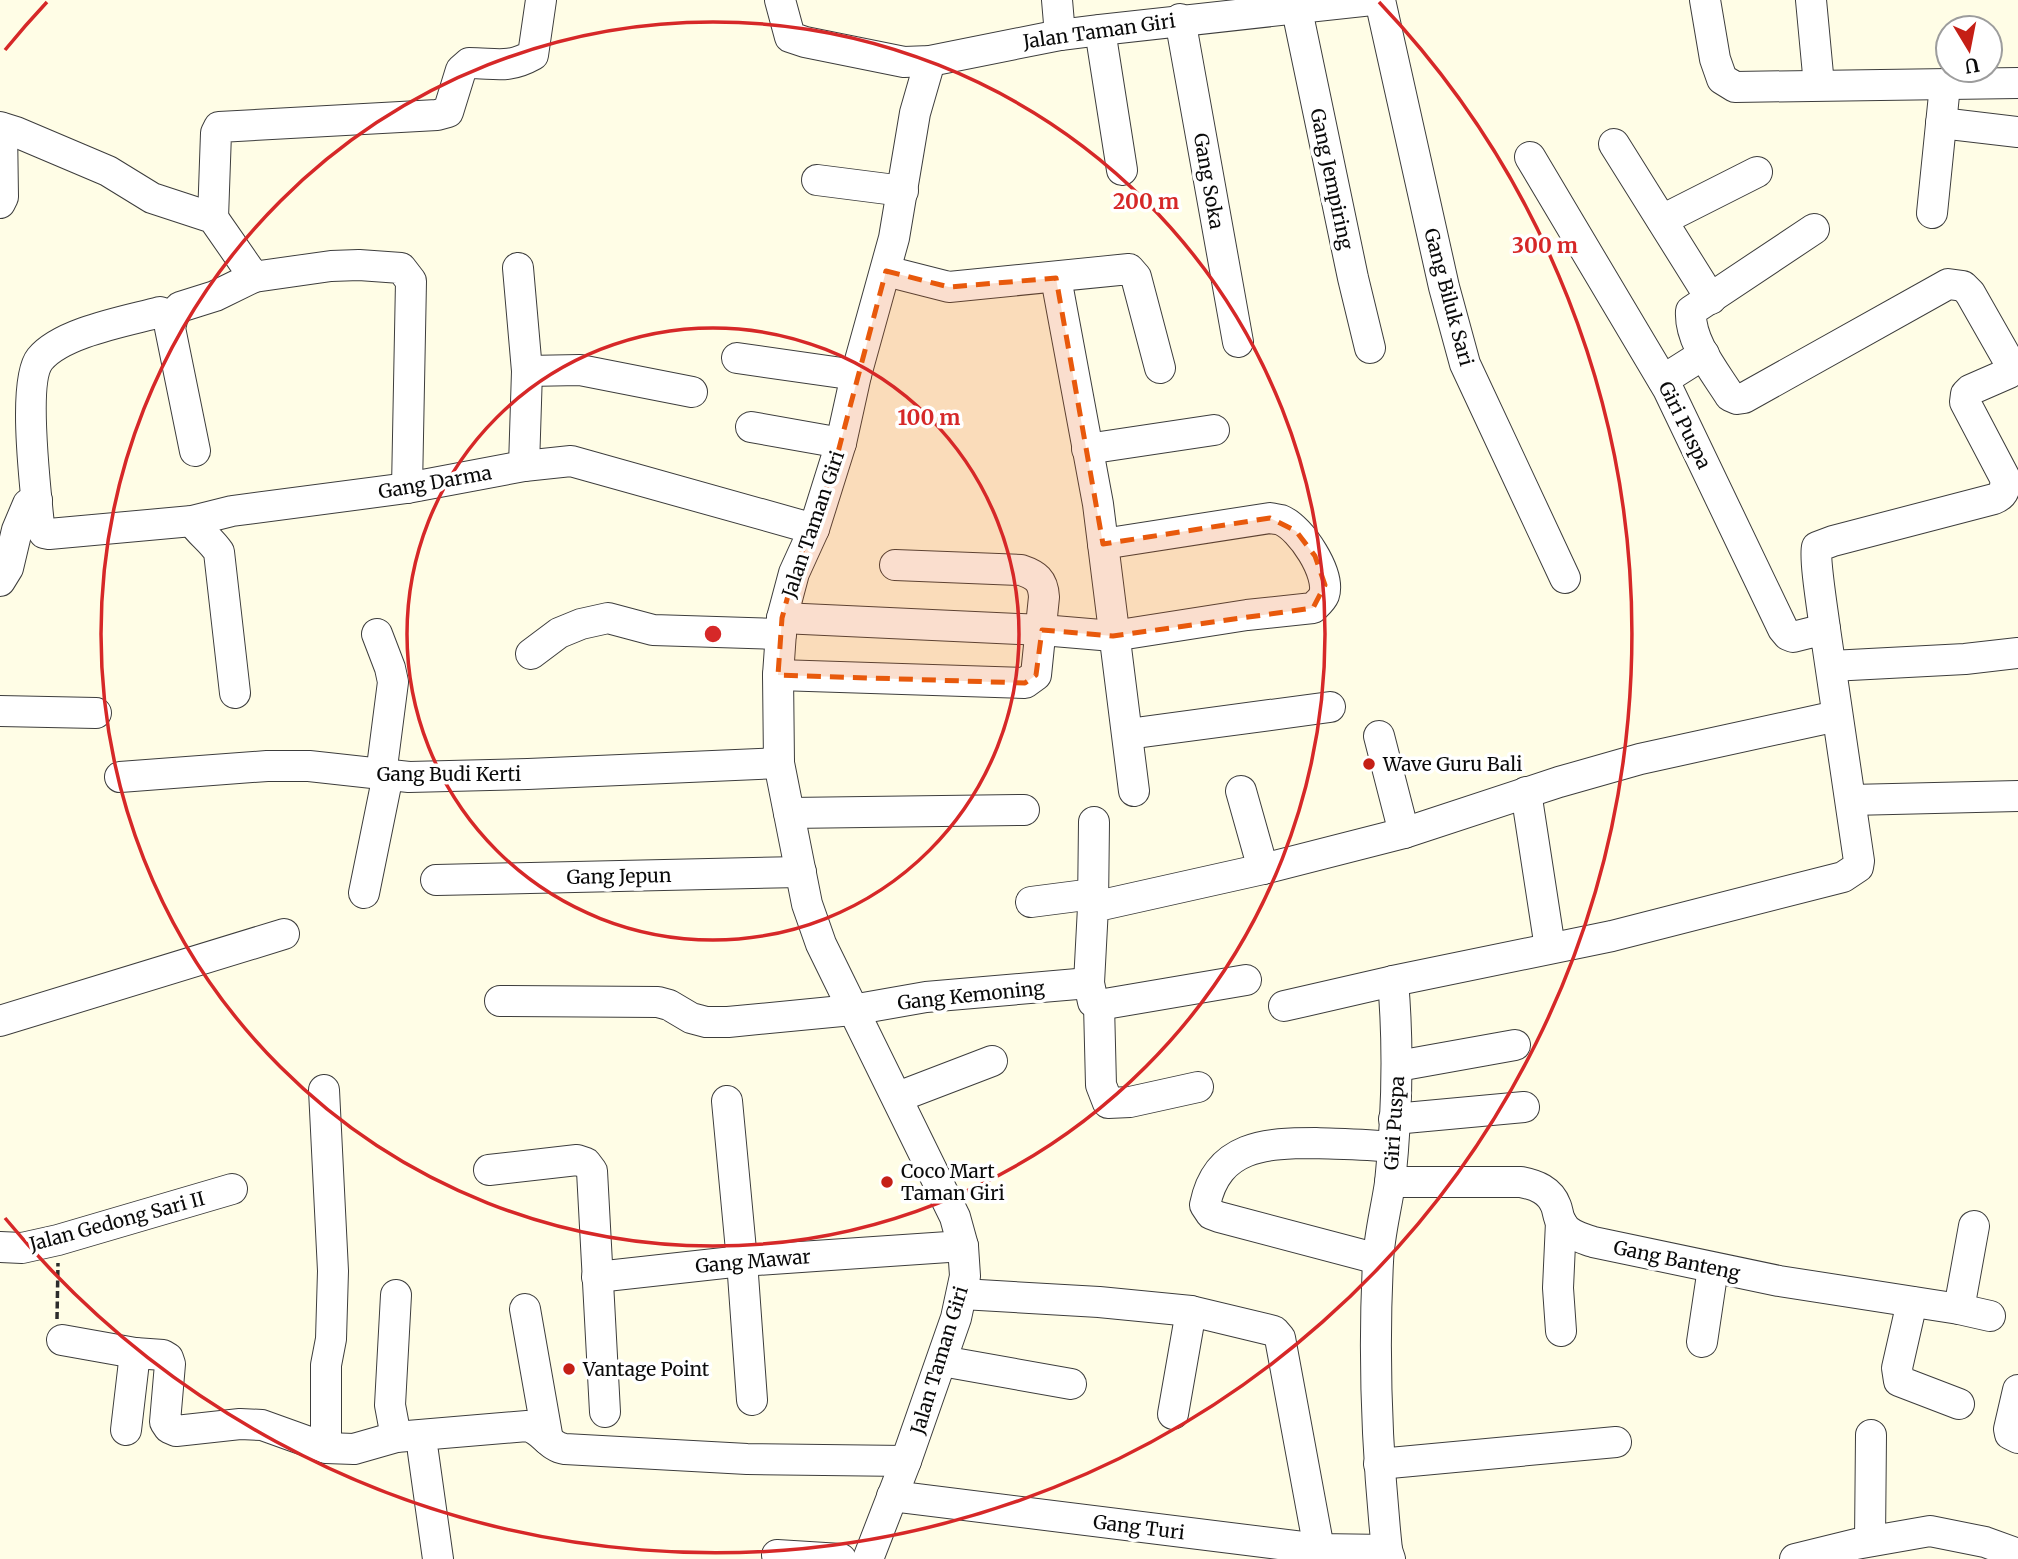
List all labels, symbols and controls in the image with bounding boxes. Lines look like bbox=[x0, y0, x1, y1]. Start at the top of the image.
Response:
street label: Jalan Taman Giri bbox=[1020, 8, 1177, 54]
north arrow bbox=[1934, 14, 2004, 84]
text: U bbox=[1963, 53, 1981, 79]
street label: Gang Jempiring bbox=[1305, 106, 1359, 252]
street label: Gang Soka bbox=[1189, 131, 1229, 231]
text: 200 m bbox=[1113, 188, 1179, 215]
street label: Gang Biluk Sari bbox=[1419, 226, 1479, 368]
text: 300 m bbox=[1512, 232, 1578, 259]
street label: Giri Puspa bbox=[1654, 377, 1716, 473]
text: 100 m bbox=[898, 404, 960, 431]
street label: Jalan Taman Giri bbox=[776, 447, 849, 601]
street label: Gang Darma bbox=[377, 460, 493, 504]
centre of rings bbox=[701, 622, 725, 646]
place label: Wave Guru Bali bbox=[1382, 752, 1522, 776]
marker: Wave Guru Bali bbox=[1361, 756, 1377, 772]
street label: Gang Budi Kerti bbox=[377, 762, 521, 786]
street label: Gang Jepun bbox=[566, 863, 672, 889]
street label: Gang Kemoning bbox=[896, 975, 1046, 1015]
street label: Giri Puspa bbox=[1379, 1075, 1409, 1171]
place label: Coco Mart Taman Giri bbox=[901, 1159, 1005, 1205]
marker: Coco Mart Taman Giri bbox=[879, 1174, 895, 1190]
street label: Jalan Gedong Sari II bbox=[26, 1186, 207, 1256]
street label: Gang Banteng bbox=[1612, 1235, 1743, 1285]
street label: Gang Mawar bbox=[694, 1244, 812, 1278]
street label: Jalan Taman Giri bbox=[905, 1283, 973, 1438]
place label: Vantage Point bbox=[582, 1357, 710, 1381]
marker: Vantage Point bbox=[561, 1361, 577, 1377]
street label: Gang Turi bbox=[1092, 1509, 1186, 1545]

